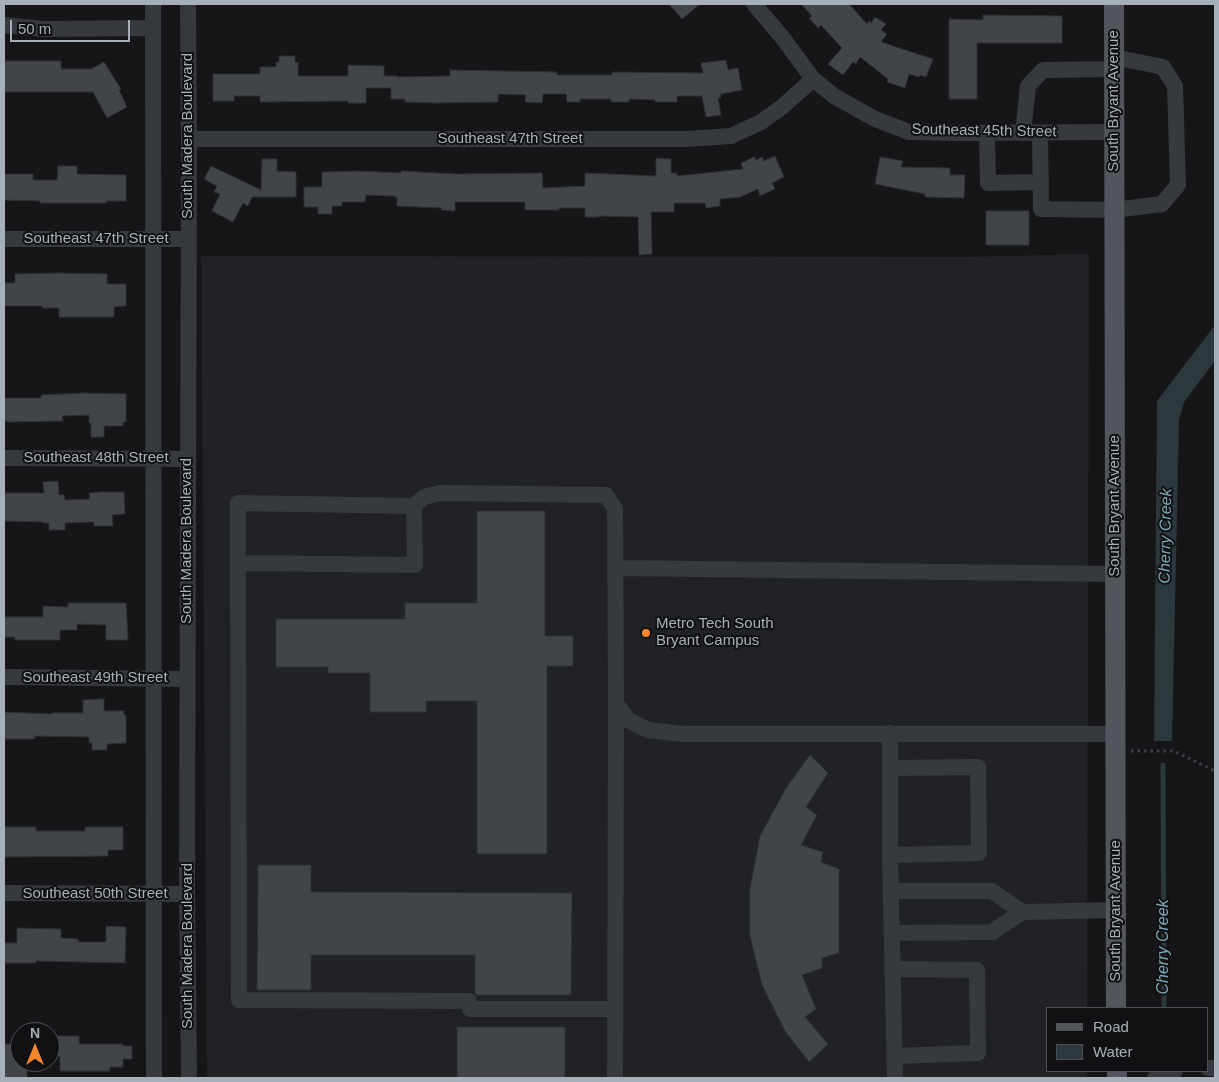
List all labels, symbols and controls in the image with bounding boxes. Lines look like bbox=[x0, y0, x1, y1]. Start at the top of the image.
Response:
scale bar bbox=[12, 10, 132, 42]
text: 50 m bbox=[18, 20, 51, 37]
street label: South Bryant Avenue bbox=[1105, 30, 1123, 172]
street label: South Madera Boulevard bbox=[179, 53, 197, 219]
street label: Southeast 45th Street bbox=[911, 121, 1057, 141]
street label: Southeast 47th Street bbox=[437, 130, 583, 148]
street label: Southeast 47th Street bbox=[23, 230, 169, 248]
street label: South Bryant Avenue bbox=[1106, 435, 1124, 577]
street label: Southeast 48th Street bbox=[23, 449, 169, 467]
street label: South Madera Boulevard bbox=[178, 458, 196, 624]
water label: Cherry Creek bbox=[1156, 488, 1176, 584]
place label: Metro Tech South Bryant Campus bbox=[656, 615, 774, 650]
marker: Metro Tech South Bryant Campus bbox=[640, 627, 652, 639]
street label: Southeast 49th Street bbox=[22, 669, 168, 687]
street label: South Bryant Avenue bbox=[1107, 840, 1125, 982]
street label: South Madera Boulevard bbox=[179, 863, 197, 1029]
street label: Southeast 50th Street bbox=[22, 885, 168, 903]
water label: Cherry Creek bbox=[1154, 899, 1174, 995]
legend bbox=[1046, 1007, 1209, 1072]
text: Road bbox=[1093, 1018, 1129, 1035]
north arrow bbox=[10, 1022, 60, 1072]
text: N bbox=[30, 1025, 40, 1041]
text: Water bbox=[1093, 1043, 1132, 1060]

